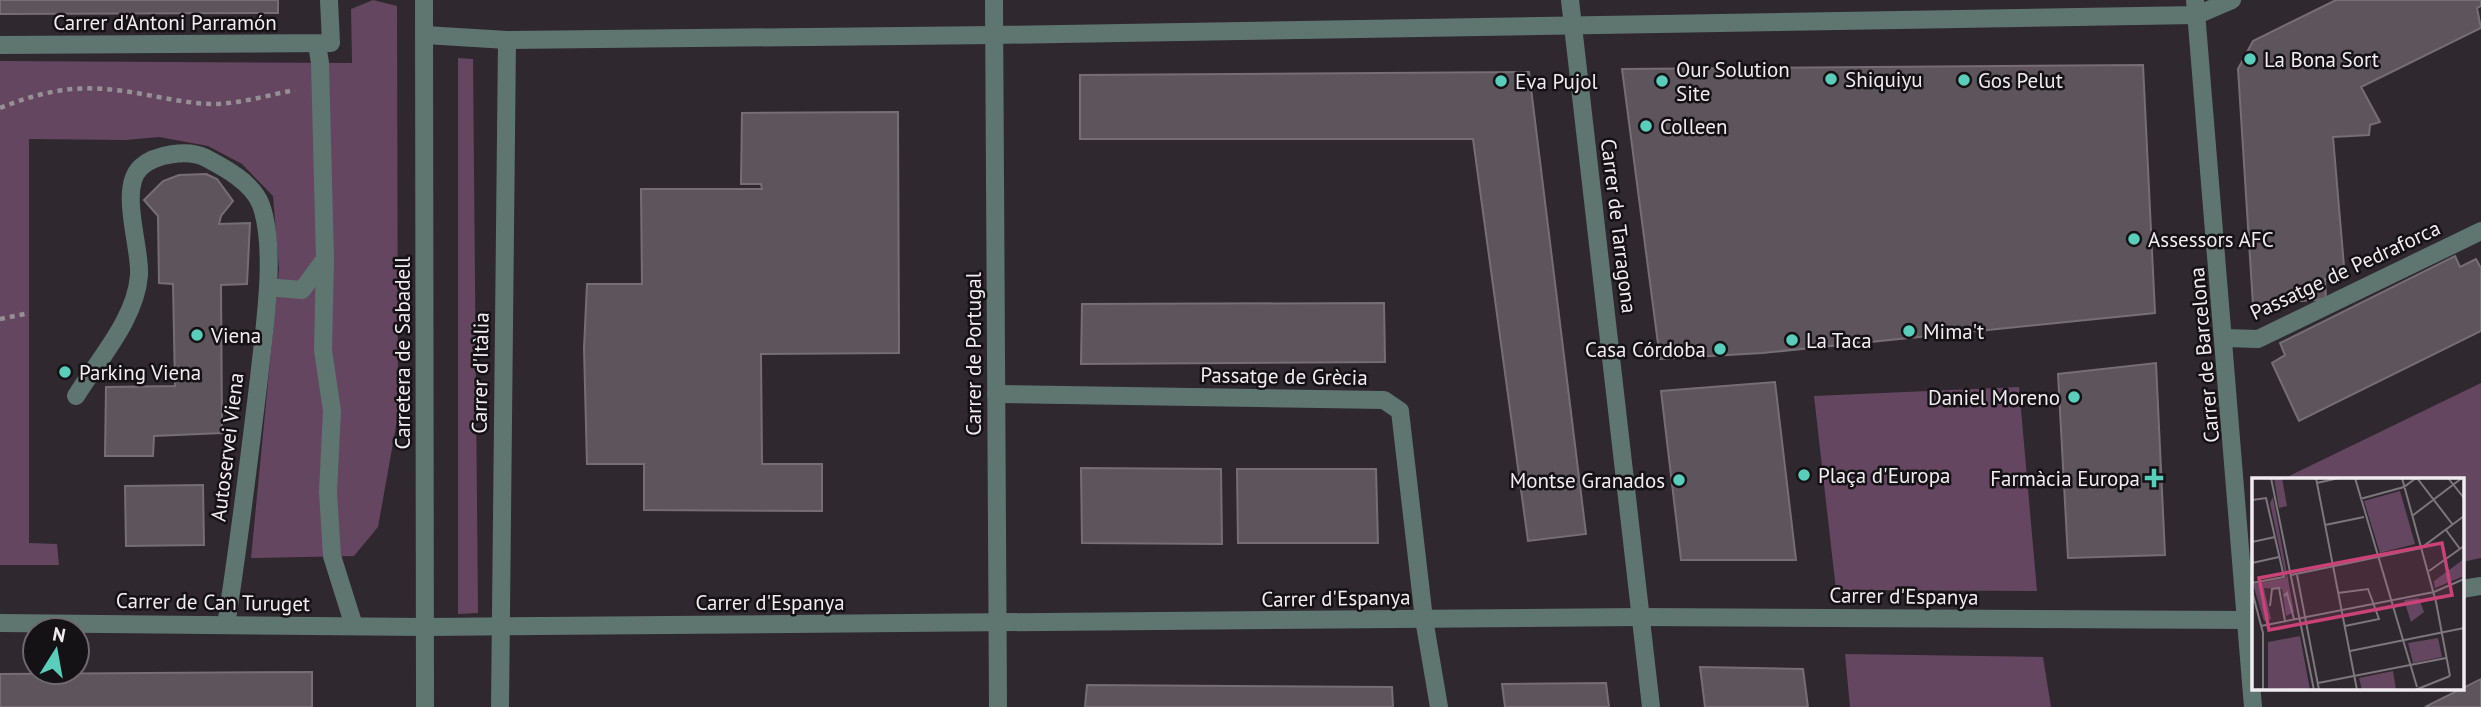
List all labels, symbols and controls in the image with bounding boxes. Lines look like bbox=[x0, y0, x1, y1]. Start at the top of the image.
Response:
street label: Carrer d'Antoni Parramón bbox=[53, 9, 277, 36]
place label: La Bona Sort bbox=[2264, 46, 2379, 73]
marker: La Bona Sort bbox=[2242, 51, 2258, 67]
place label: Our Solution Site bbox=[1676, 56, 1790, 107]
place label: Shiquiyu bbox=[1845, 66, 1923, 93]
place label: Gos Pelut bbox=[1978, 67, 2063, 94]
place label: Eva Pujol bbox=[1515, 68, 1598, 95]
marker: Shiquiyu bbox=[1823, 71, 1839, 87]
marker: Gos Pelut bbox=[1956, 72, 1972, 88]
marker: Eva Pujol bbox=[1493, 73, 1509, 89]
marker: Our Solution Site bbox=[1654, 73, 1670, 89]
place label: Colleen bbox=[1660, 113, 1727, 140]
marker: Colleen bbox=[1638, 118, 1654, 134]
street label: Carrer de Tarragona bbox=[1595, 137, 1643, 315]
street label: Passatge de Pedraforca bbox=[2246, 214, 2444, 326]
place label: Assessors AFC bbox=[2148, 226, 2274, 253]
marker: Assessors AFC bbox=[2126, 231, 2142, 247]
street label: Carretera de Sabadell bbox=[389, 257, 416, 449]
street label: Carrer de Barcelona bbox=[2183, 266, 2225, 444]
street label: Carrer de Portugal bbox=[960, 272, 987, 436]
street label: Carrer d'Itàlia bbox=[465, 312, 495, 434]
place label: Mima't bbox=[1923, 318, 1984, 345]
place label: Viena bbox=[210, 322, 261, 349]
marker: Mima't bbox=[1901, 323, 1917, 339]
marker: Viena bbox=[189, 327, 205, 343]
place label: La Taca bbox=[1806, 327, 1872, 354]
marker: La Taca bbox=[1784, 332, 1800, 348]
place label: Casa Córdoba bbox=[1585, 336, 1706, 363]
marker: Casa Córdoba bbox=[1712, 341, 1728, 357]
place label: Parking Viena bbox=[79, 359, 201, 386]
street label: Passatge de Grècia bbox=[1200, 361, 1368, 391]
marker: Parking Viena bbox=[57, 364, 73, 380]
street label: Autoservei Viena bbox=[204, 371, 250, 523]
place label: Daniel Moreno bbox=[1928, 384, 2060, 411]
marker: Daniel Moreno bbox=[2066, 389, 2082, 405]
place label: Plaça d'Europa bbox=[1818, 462, 1950, 489]
place label: Farmàcia Europa bbox=[1990, 465, 2140, 492]
place label: Montse Granados bbox=[1510, 467, 1665, 494]
marker: Plaça d'Europa bbox=[1796, 467, 1812, 483]
marker: Farmàcia Europa bbox=[2146, 470, 2162, 486]
marker: Montse Granados bbox=[1671, 472, 1687, 488]
inset map bbox=[2252, 478, 2464, 690]
street label: Carrer d'Espanya bbox=[1829, 581, 1979, 611]
street label: Carrer d'Espanya bbox=[1261, 583, 1411, 613]
street label: Carrer de Can Turuget bbox=[116, 587, 310, 617]
street label: Carrer d'Espanya bbox=[695, 589, 845, 616]
north arrow bbox=[21, 616, 91, 686]
text: N bbox=[51, 621, 68, 647]

